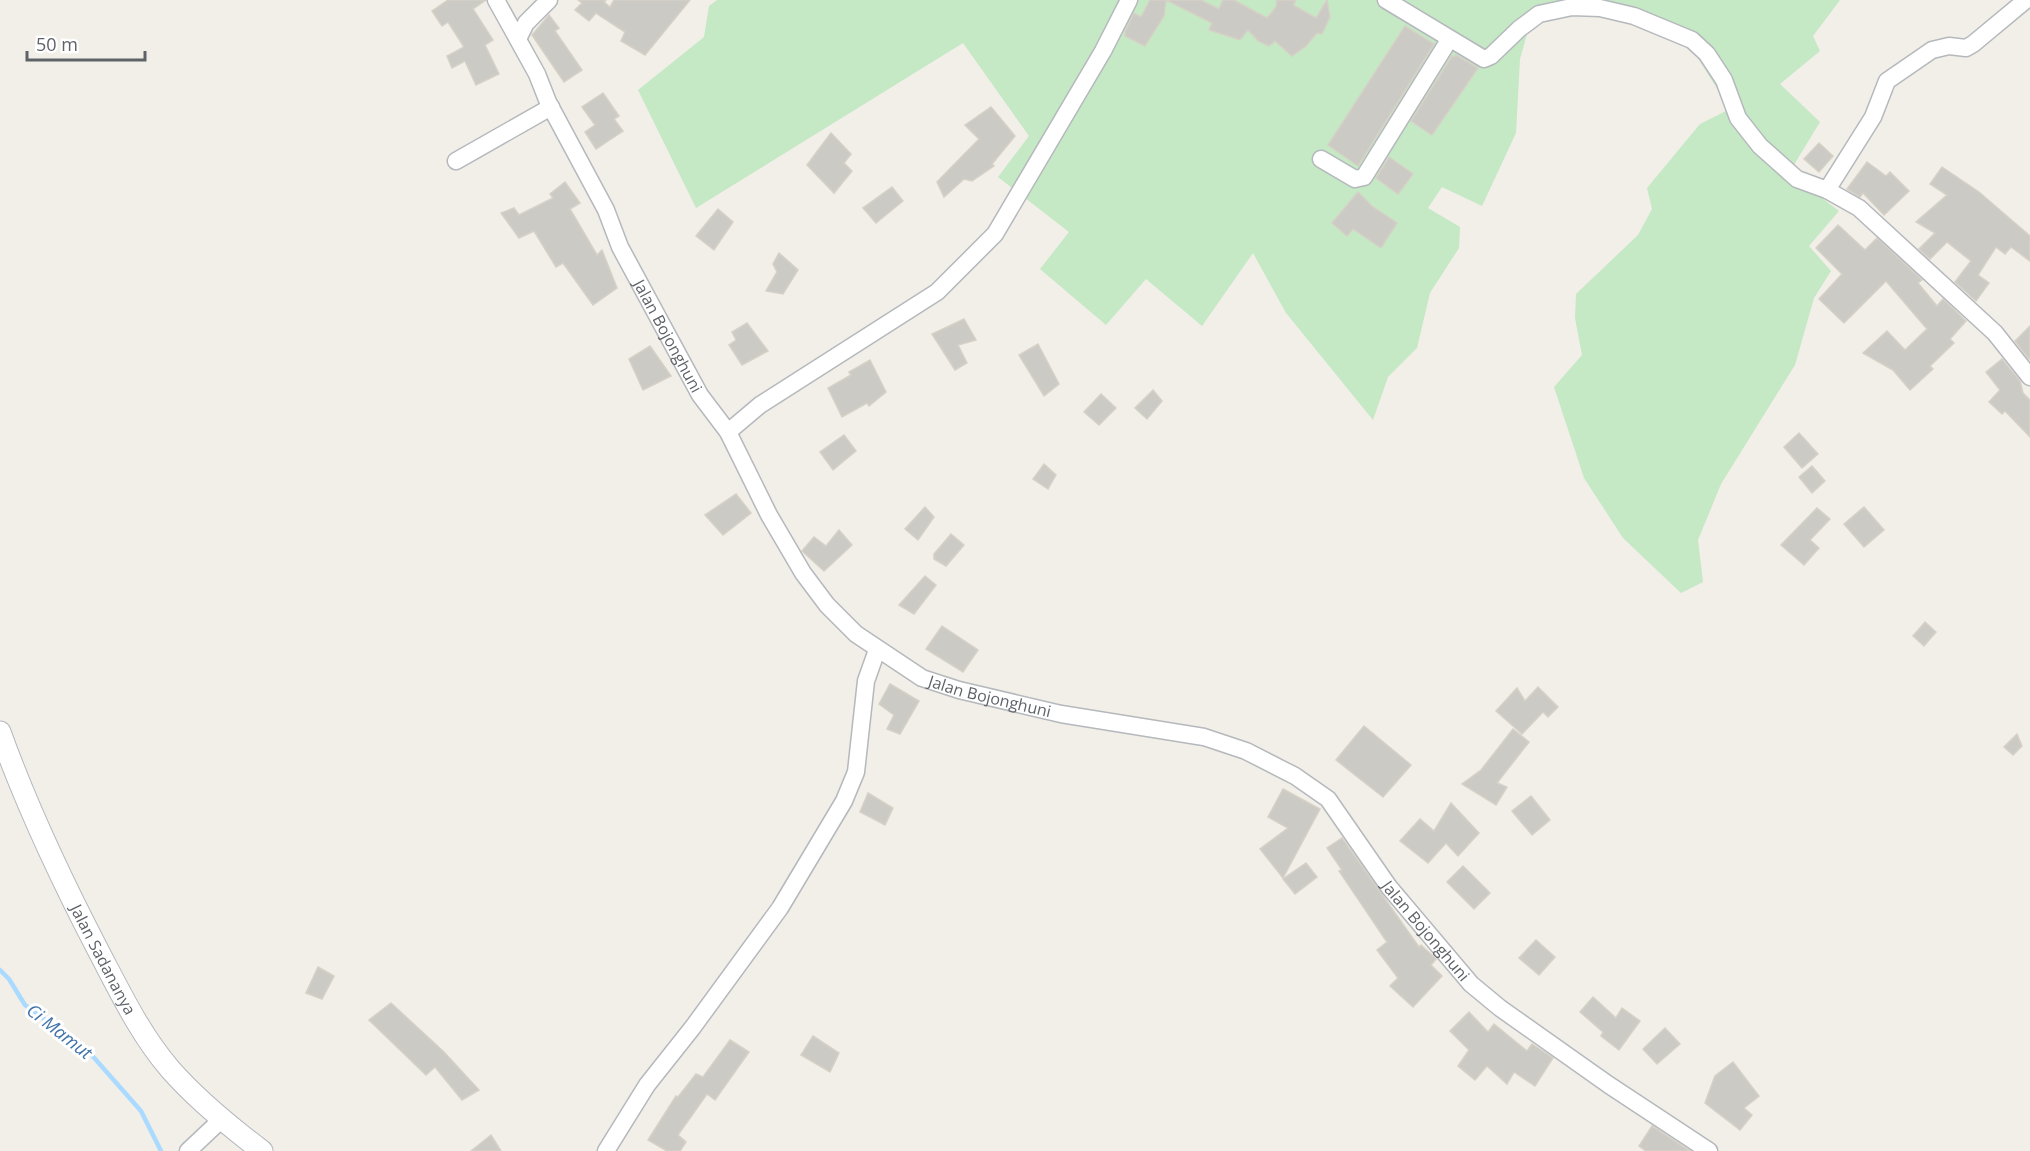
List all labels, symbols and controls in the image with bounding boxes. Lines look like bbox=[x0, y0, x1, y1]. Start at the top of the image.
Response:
scale bar bbox=[27, 24, 146, 62]
text: 50 m bbox=[36, 32, 78, 56]
street label: Jalan Bojonghuni bbox=[628, 274, 708, 397]
street label: Jalan Bojonghuni bbox=[924, 669, 1053, 722]
street label: Jalan Bojonghuni bbox=[1376, 875, 1475, 986]
street label: Jalan Sadananya bbox=[65, 899, 141, 1019]
water label: Ci Mamut bbox=[22, 998, 99, 1065]

